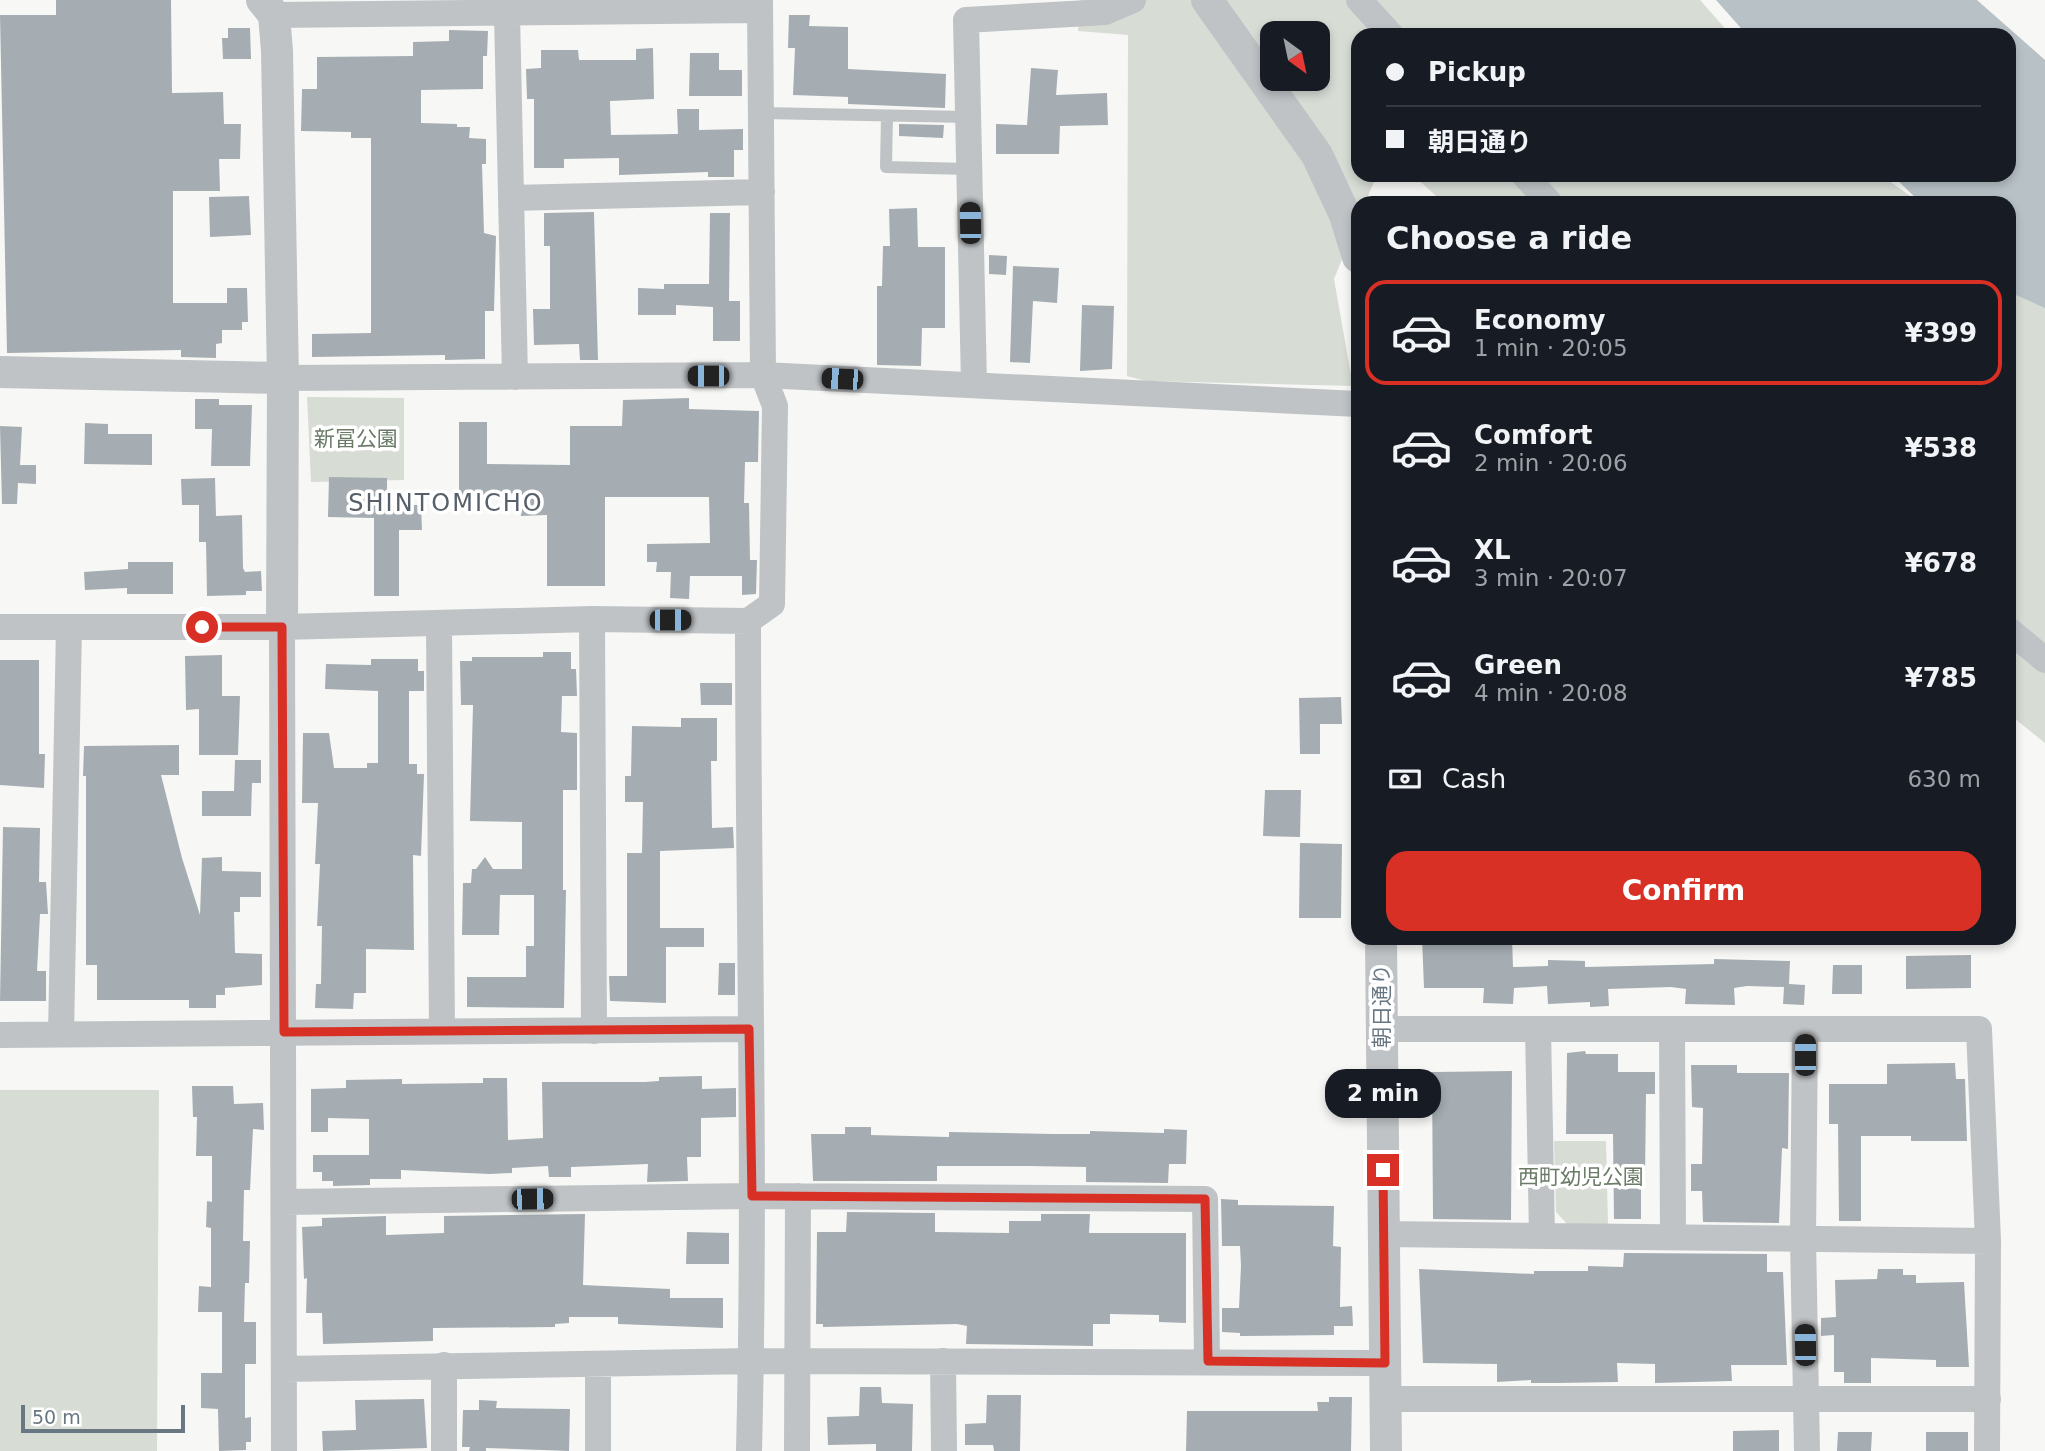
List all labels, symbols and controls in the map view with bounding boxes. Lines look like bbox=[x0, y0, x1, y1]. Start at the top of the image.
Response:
north arrow bbox=[1260, 21, 1330, 91]
map controls bbox=[1260, 21, 1330, 91]
text: Pickup bbox=[1428, 57, 1526, 87]
text: 朝日通り bbox=[1428, 127, 1532, 157]
car bbox=[960, 202, 981, 244]
text: Choose a ride bbox=[1386, 219, 1632, 257]
icon: car bbox=[1390, 301, 1453, 364]
text: Economy bbox=[1474, 305, 1605, 335]
text: ¥399 bbox=[1905, 318, 1977, 348]
text: 1 min · 20:05 bbox=[1474, 335, 1628, 361]
car bbox=[688, 366, 730, 387]
car bbox=[821, 367, 864, 391]
icon: car bbox=[1390, 416, 1453, 479]
text: Comfort bbox=[1474, 420, 1592, 450]
park label: 新冨公園 bbox=[314, 427, 398, 451]
text: ¥538 bbox=[1905, 433, 1977, 463]
text: 2 min · 20:06 bbox=[1474, 450, 1628, 476]
district label: SHINTOMICHO bbox=[348, 489, 544, 517]
icon: car bbox=[1390, 531, 1453, 594]
text: XL bbox=[1474, 535, 1511, 565]
text: ¥678 bbox=[1905, 548, 1977, 578]
text: 3 min · 20:07 bbox=[1474, 565, 1628, 591]
car bbox=[650, 610, 692, 631]
route start bbox=[186, 611, 218, 643]
icon: car bbox=[1390, 646, 1453, 709]
text: Green bbox=[1474, 650, 1562, 680]
text: ¥785 bbox=[1905, 663, 1977, 693]
text: 4 min · 20:08 bbox=[1474, 680, 1628, 706]
icon: cash bbox=[1386, 760, 1424, 798]
text: Cash bbox=[1442, 764, 1506, 794]
text: 630 m bbox=[1907, 766, 1981, 792]
button: Confirm bbox=[1386, 851, 1981, 931]
street label: 朝日通り bbox=[1370, 964, 1394, 1048]
car bbox=[1795, 1034, 1816, 1076]
callout: 2 min bbox=[1325, 1068, 1441, 1118]
text: 2 min bbox=[1347, 1080, 1419, 1106]
route end bbox=[1367, 1154, 1399, 1186]
park label: 西町幼児公園 bbox=[1518, 1165, 1644, 1189]
car bbox=[511, 1188, 554, 1210]
car bbox=[1795, 1324, 1816, 1366]
scale bar bbox=[21, 1402, 186, 1434]
text: 50 m bbox=[32, 1406, 81, 1428]

